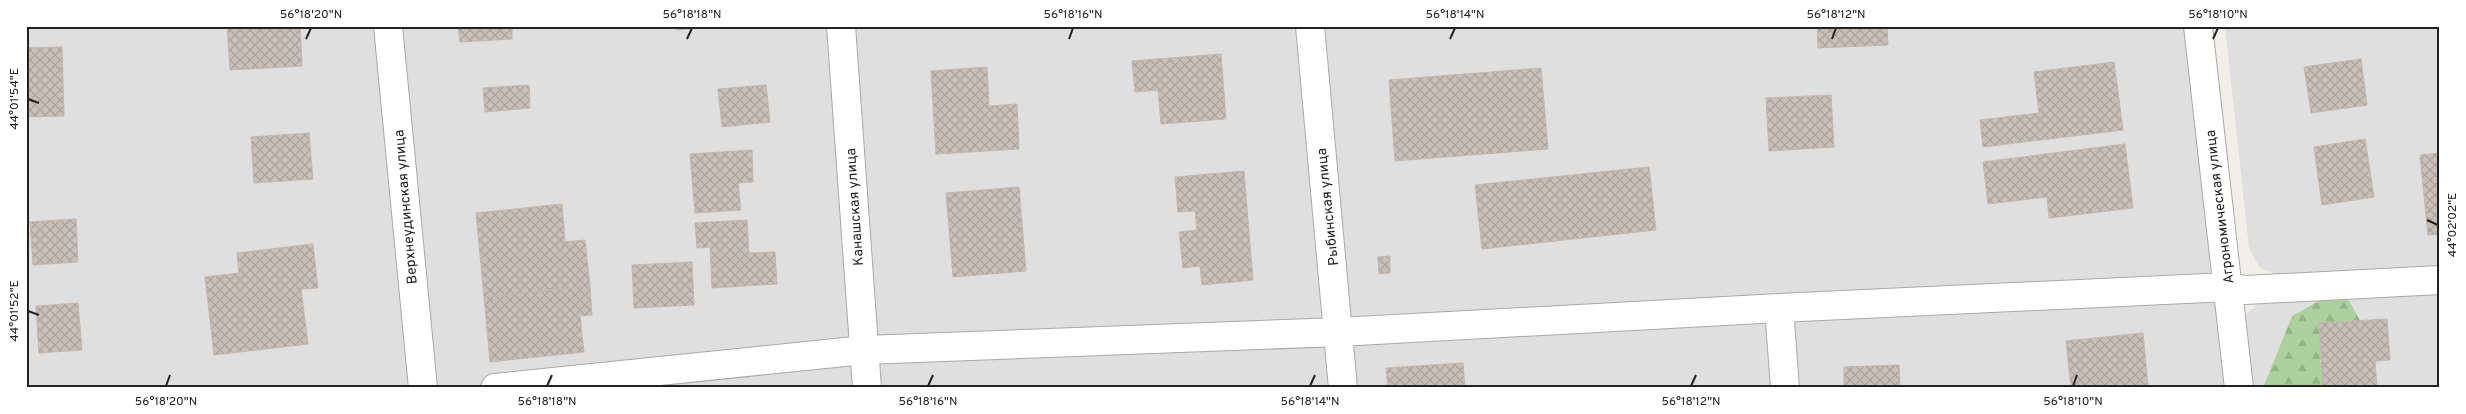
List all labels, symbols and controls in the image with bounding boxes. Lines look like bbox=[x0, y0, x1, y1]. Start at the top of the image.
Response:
text: 56°18'20"N bbox=[280, 7, 342, 23]
text: 56°18'18"N bbox=[662, 7, 722, 23]
text: 56°18'16"N bbox=[1044, 7, 1102, 23]
text: 56°18'14"N bbox=[1426, 7, 1484, 23]
text: 56°18'12"N bbox=[1806, 7, 1866, 23]
text: 56°18'10"N bbox=[2188, 7, 2248, 23]
text: 44°01'54"E bbox=[7, 68, 23, 130]
street label: Верхнеудинская улица bbox=[391, 129, 422, 285]
street label: Агрономическая улица bbox=[2203, 129, 2238, 285]
street label: Рыбинская улица bbox=[1314, 147, 1343, 267]
street label: Канашская улица bbox=[843, 148, 868, 266]
text: 44°02'02"E bbox=[2445, 193, 2461, 257]
text: 44°01'52"E bbox=[7, 280, 23, 342]
text: 56°18'20"N bbox=[135, 394, 197, 410]
text: 56°18'18"N bbox=[517, 394, 577, 410]
text: 56°18'16"N bbox=[899, 394, 957, 410]
text: 56°18'14"N bbox=[1281, 394, 1339, 410]
text: 56°18'12"N bbox=[1661, 394, 1721, 410]
text: 56°18'10"N bbox=[2043, 394, 2103, 410]

